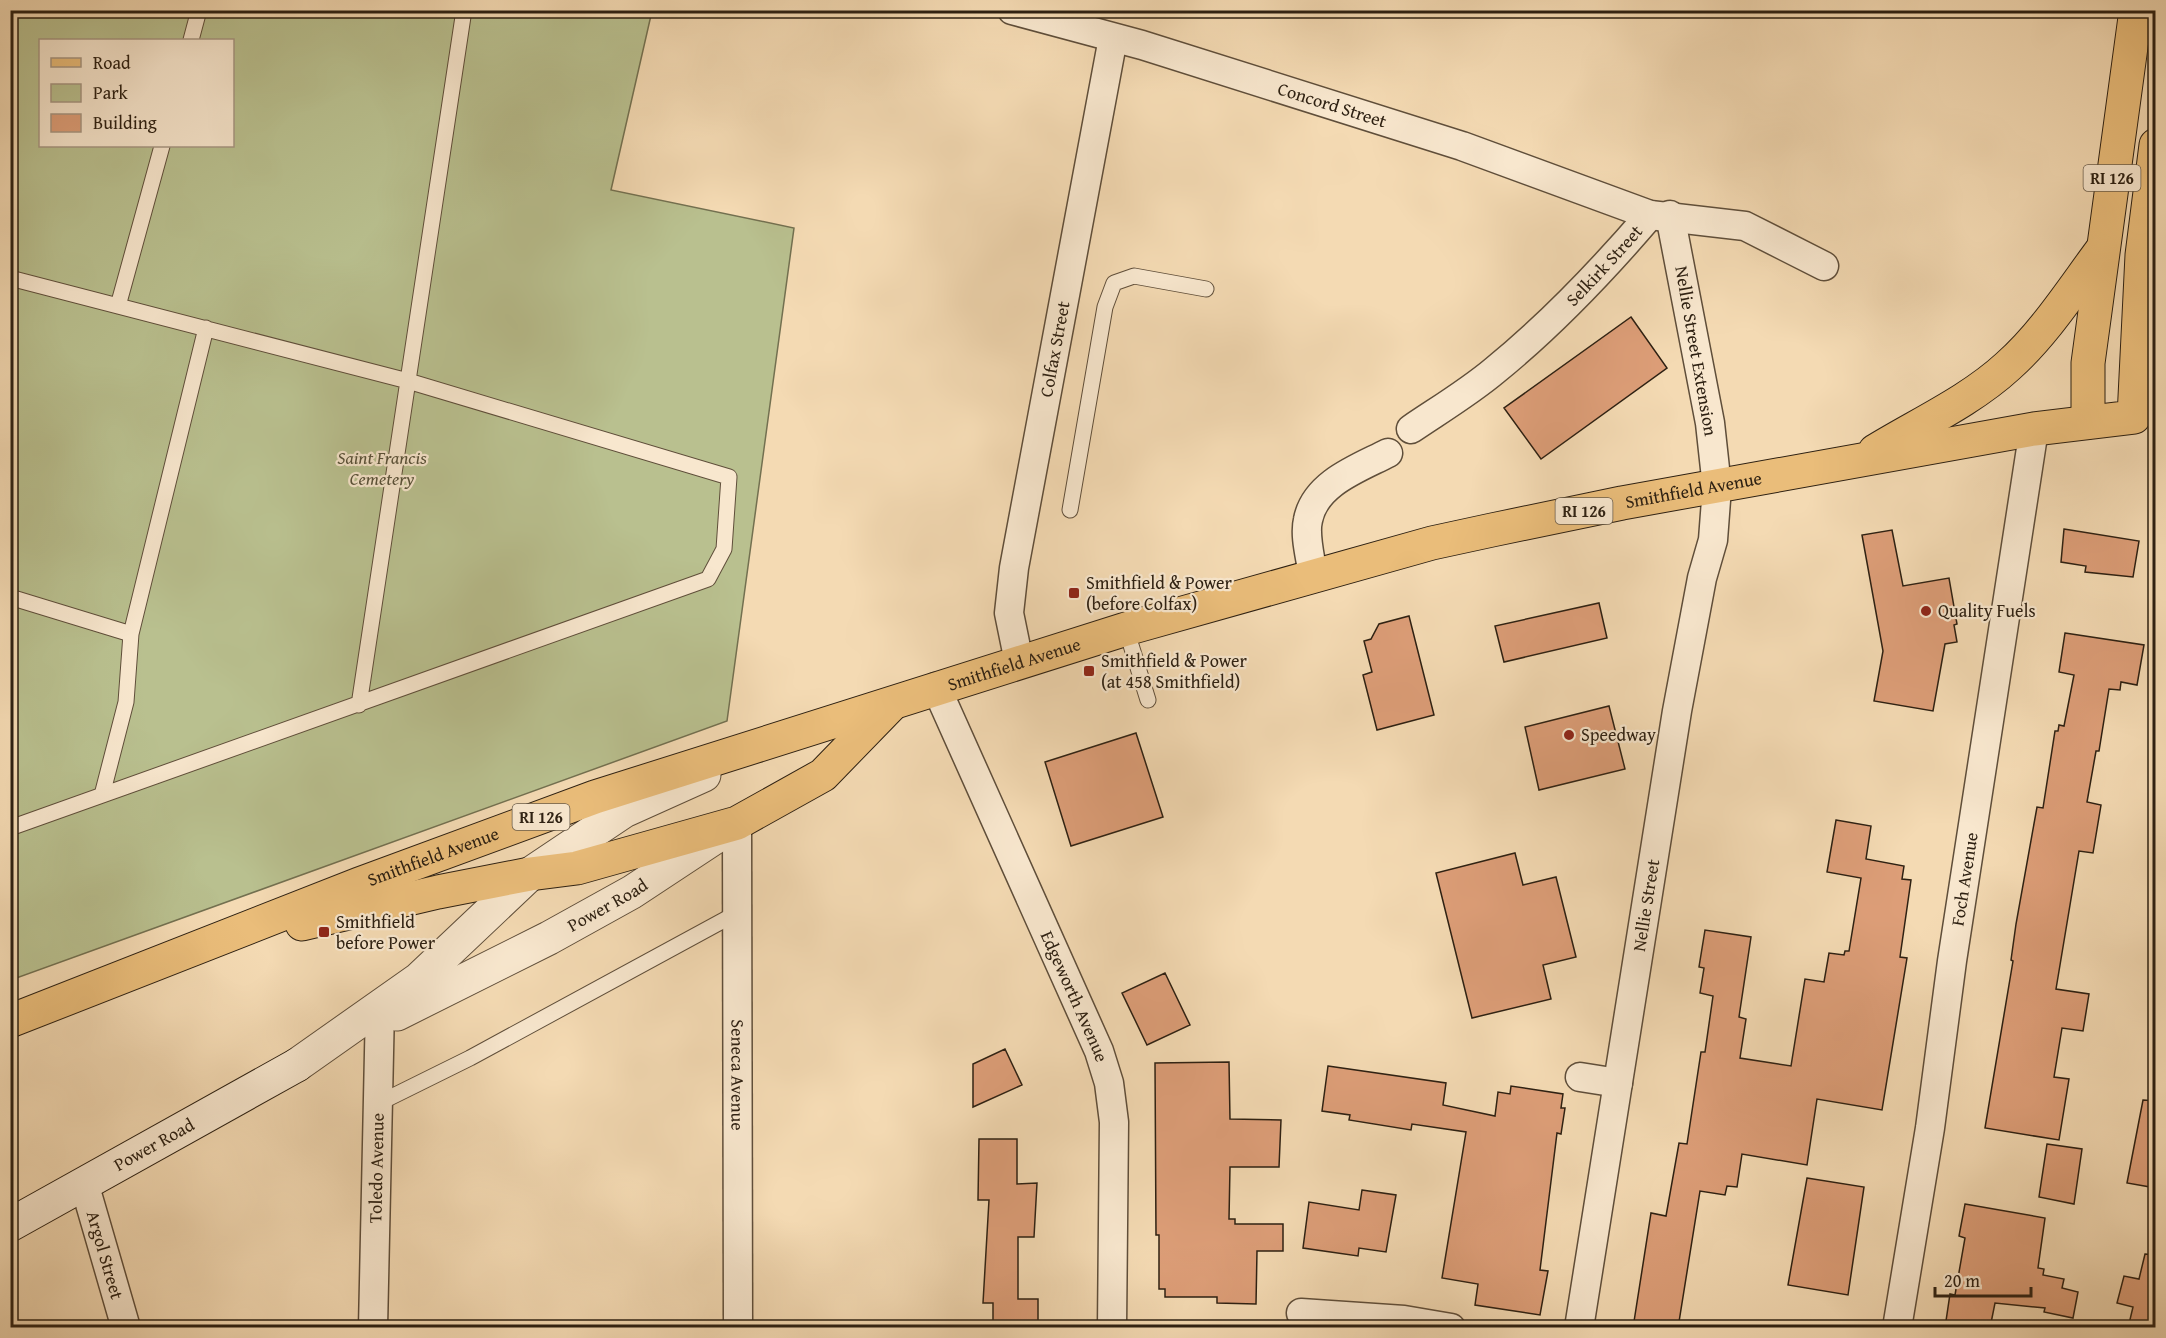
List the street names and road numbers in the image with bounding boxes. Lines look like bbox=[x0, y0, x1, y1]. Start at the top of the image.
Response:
street label: Concord Street bbox=[1274, 75, 1391, 135]
road number: RI 126 bbox=[2084, 165, 2140, 191]
street label: Selkirk Street bbox=[1559, 218, 1649, 312]
street label: Nellie Street Extension bbox=[1668, 264, 1725, 438]
street label: Colfax Street bbox=[1032, 298, 1077, 399]
street label: Smithfield Avenue bbox=[1623, 464, 1764, 515]
road number: RI 126 bbox=[1556, 498, 1612, 524]
street label: Smithfield Avenue bbox=[944, 630, 1084, 698]
road number: RI 126 bbox=[512, 804, 570, 830]
street label: Smithfield Avenue bbox=[363, 820, 503, 893]
street label: Foch Avenue bbox=[1944, 830, 1985, 928]
street label: Nellie Street bbox=[1625, 856, 1666, 953]
street label: Power Road bbox=[562, 871, 653, 938]
street label: Edgeworth Avenue bbox=[1034, 926, 1116, 1065]
street label: Seneca Avenue bbox=[724, 1019, 752, 1131]
street label: Power Road bbox=[109, 1111, 199, 1178]
street label: Toledo Avenue bbox=[361, 1113, 391, 1223]
street label: Argol Street bbox=[80, 1207, 131, 1303]

